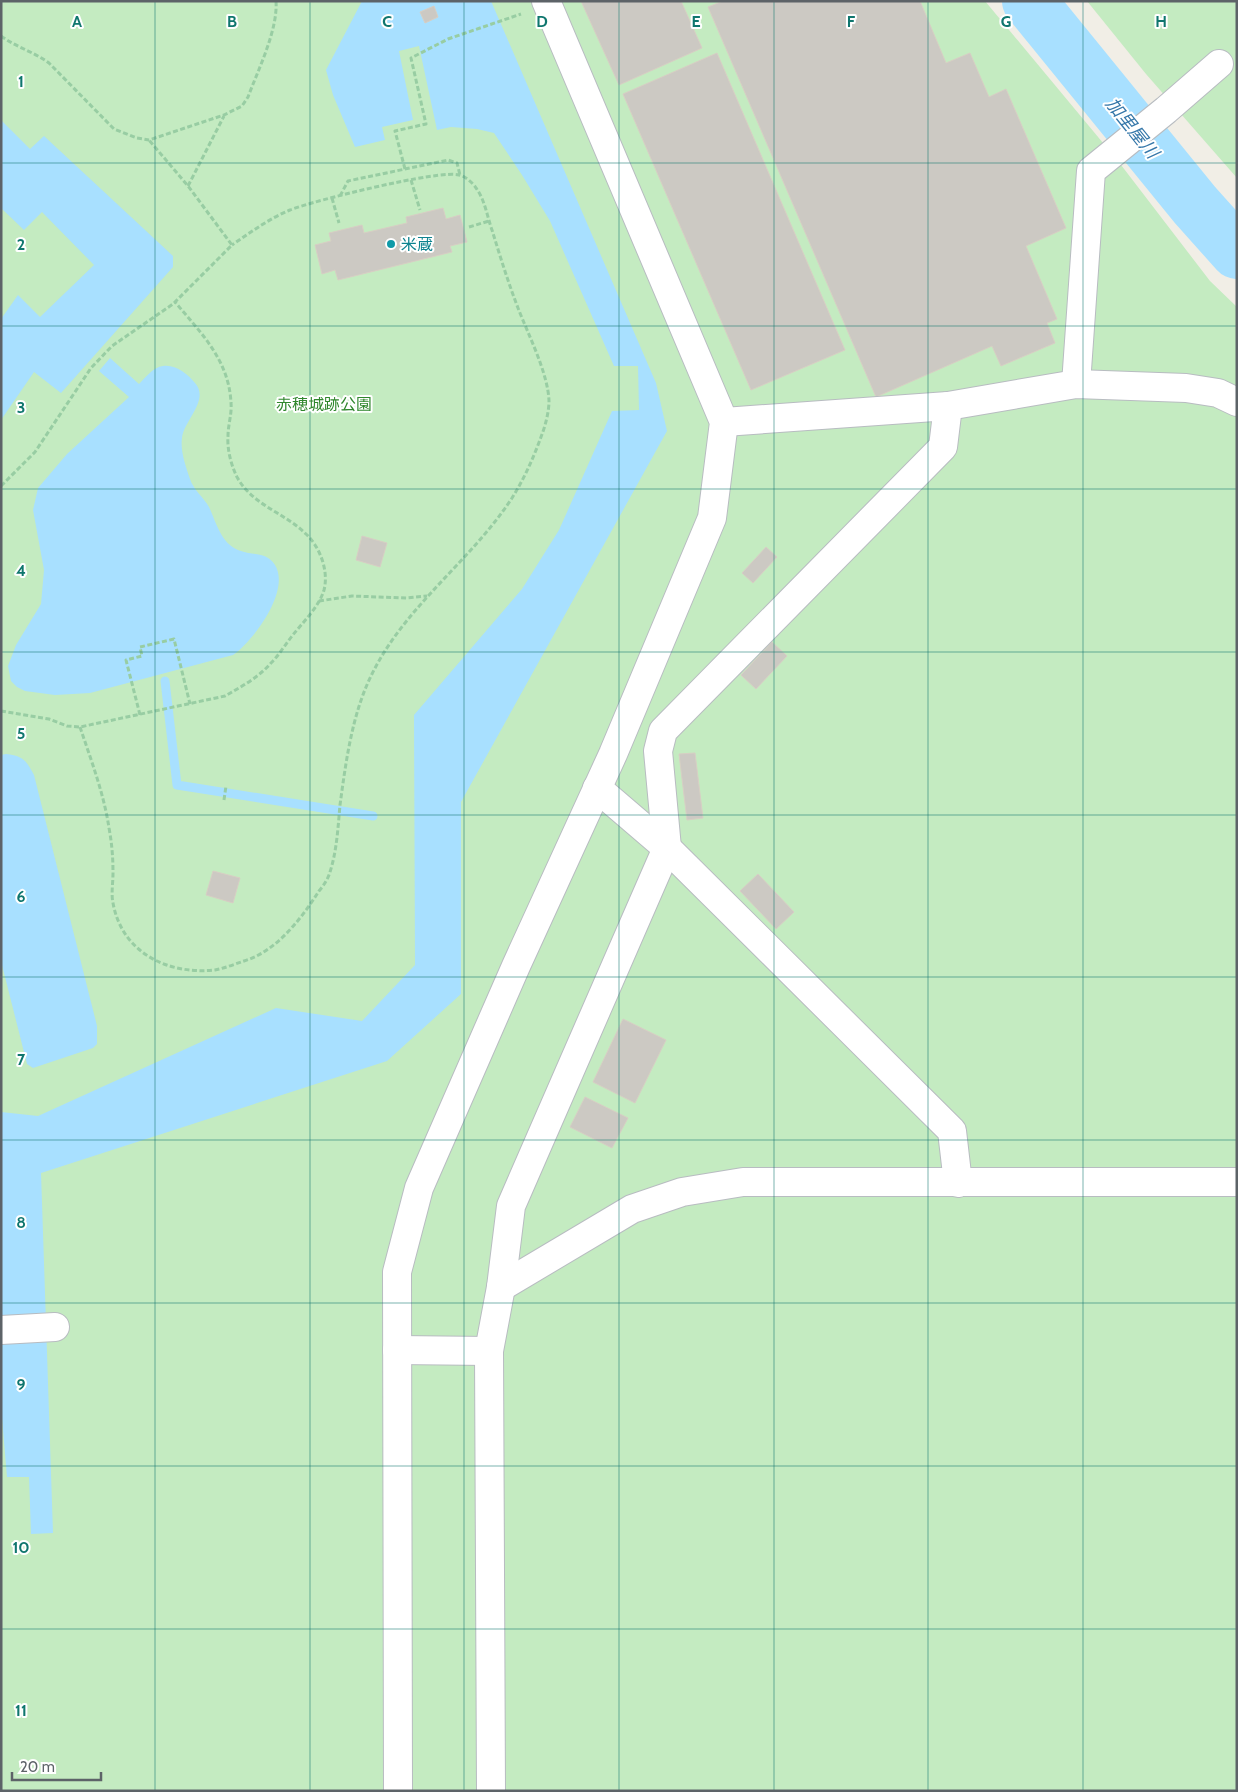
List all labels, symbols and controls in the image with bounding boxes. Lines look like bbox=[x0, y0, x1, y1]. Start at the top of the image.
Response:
text: A bbox=[72, 12, 82, 31]
text: B bbox=[227, 12, 237, 31]
text: C bbox=[382, 12, 392, 31]
text: D bbox=[536, 12, 548, 31]
text: E bbox=[691, 12, 701, 31]
text: F bbox=[847, 12, 856, 31]
text: G bbox=[1001, 12, 1011, 31]
text: H bbox=[1155, 12, 1167, 31]
text: 1 bbox=[18, 72, 24, 91]
water label: 加里屋川 bbox=[1101, 93, 1164, 164]
text: 2 bbox=[17, 235, 25, 254]
place label: 米蔵 bbox=[401, 235, 433, 254]
marker: 米蔵 bbox=[385, 238, 397, 250]
park label: 赤穂城跡公園 bbox=[276, 395, 372, 414]
text: 3 bbox=[17, 398, 25, 417]
text: 4 bbox=[16, 561, 26, 580]
text: 5 bbox=[17, 724, 25, 743]
text: 6 bbox=[17, 887, 26, 906]
text: 7 bbox=[17, 1050, 26, 1069]
text: 8 bbox=[16, 1213, 26, 1232]
text: 9 bbox=[17, 1375, 26, 1394]
text: 10 bbox=[12, 1538, 30, 1557]
text: 11 bbox=[15, 1701, 27, 1720]
scale bar bbox=[12, 1750, 101, 1782]
text: 20 m bbox=[20, 1758, 55, 1776]

